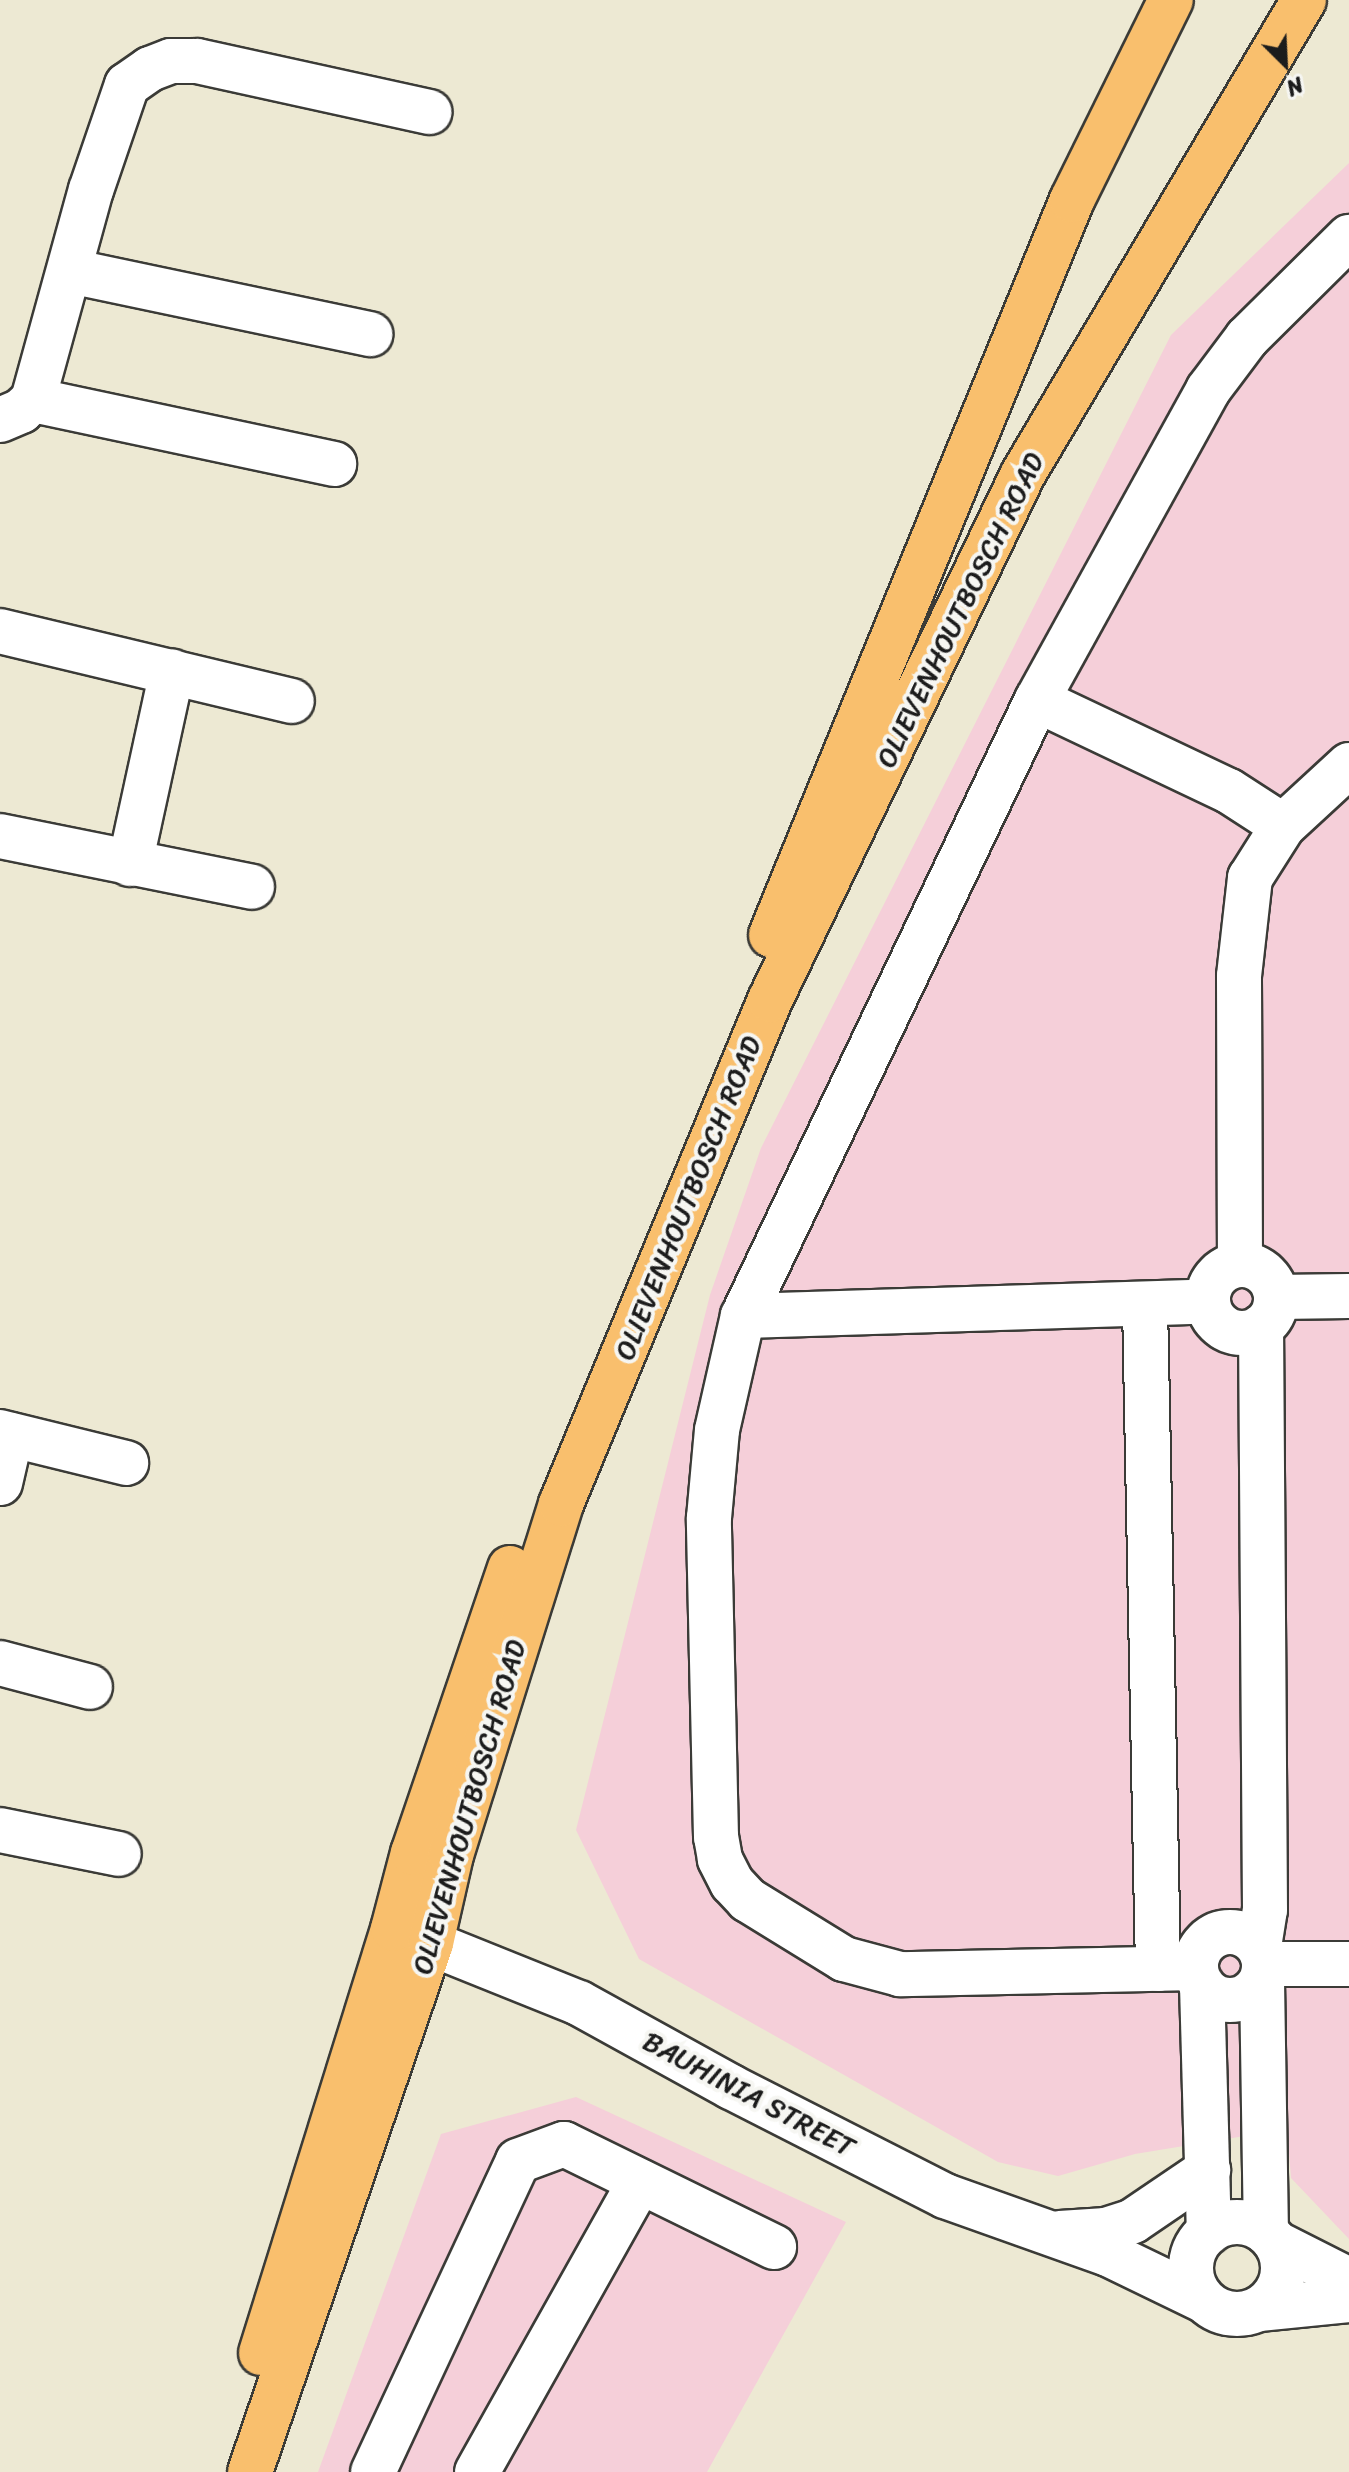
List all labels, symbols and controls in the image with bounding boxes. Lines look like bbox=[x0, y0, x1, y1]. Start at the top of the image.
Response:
north arrow bbox=[1245, 24, 1325, 104]
text: N bbox=[1280, 65, 1310, 107]
street label: OLIEVENHOUTBOSCH ROAD bbox=[869, 447, 1051, 773]
street label: OLIEVENHOUTBOSCH ROAD bbox=[608, 1031, 768, 1365]
street label: OLIEVENHOUTBOSCH ROAD bbox=[405, 1636, 533, 1978]
street label: BAUHINIA STREET bbox=[637, 2024, 861, 2164]

